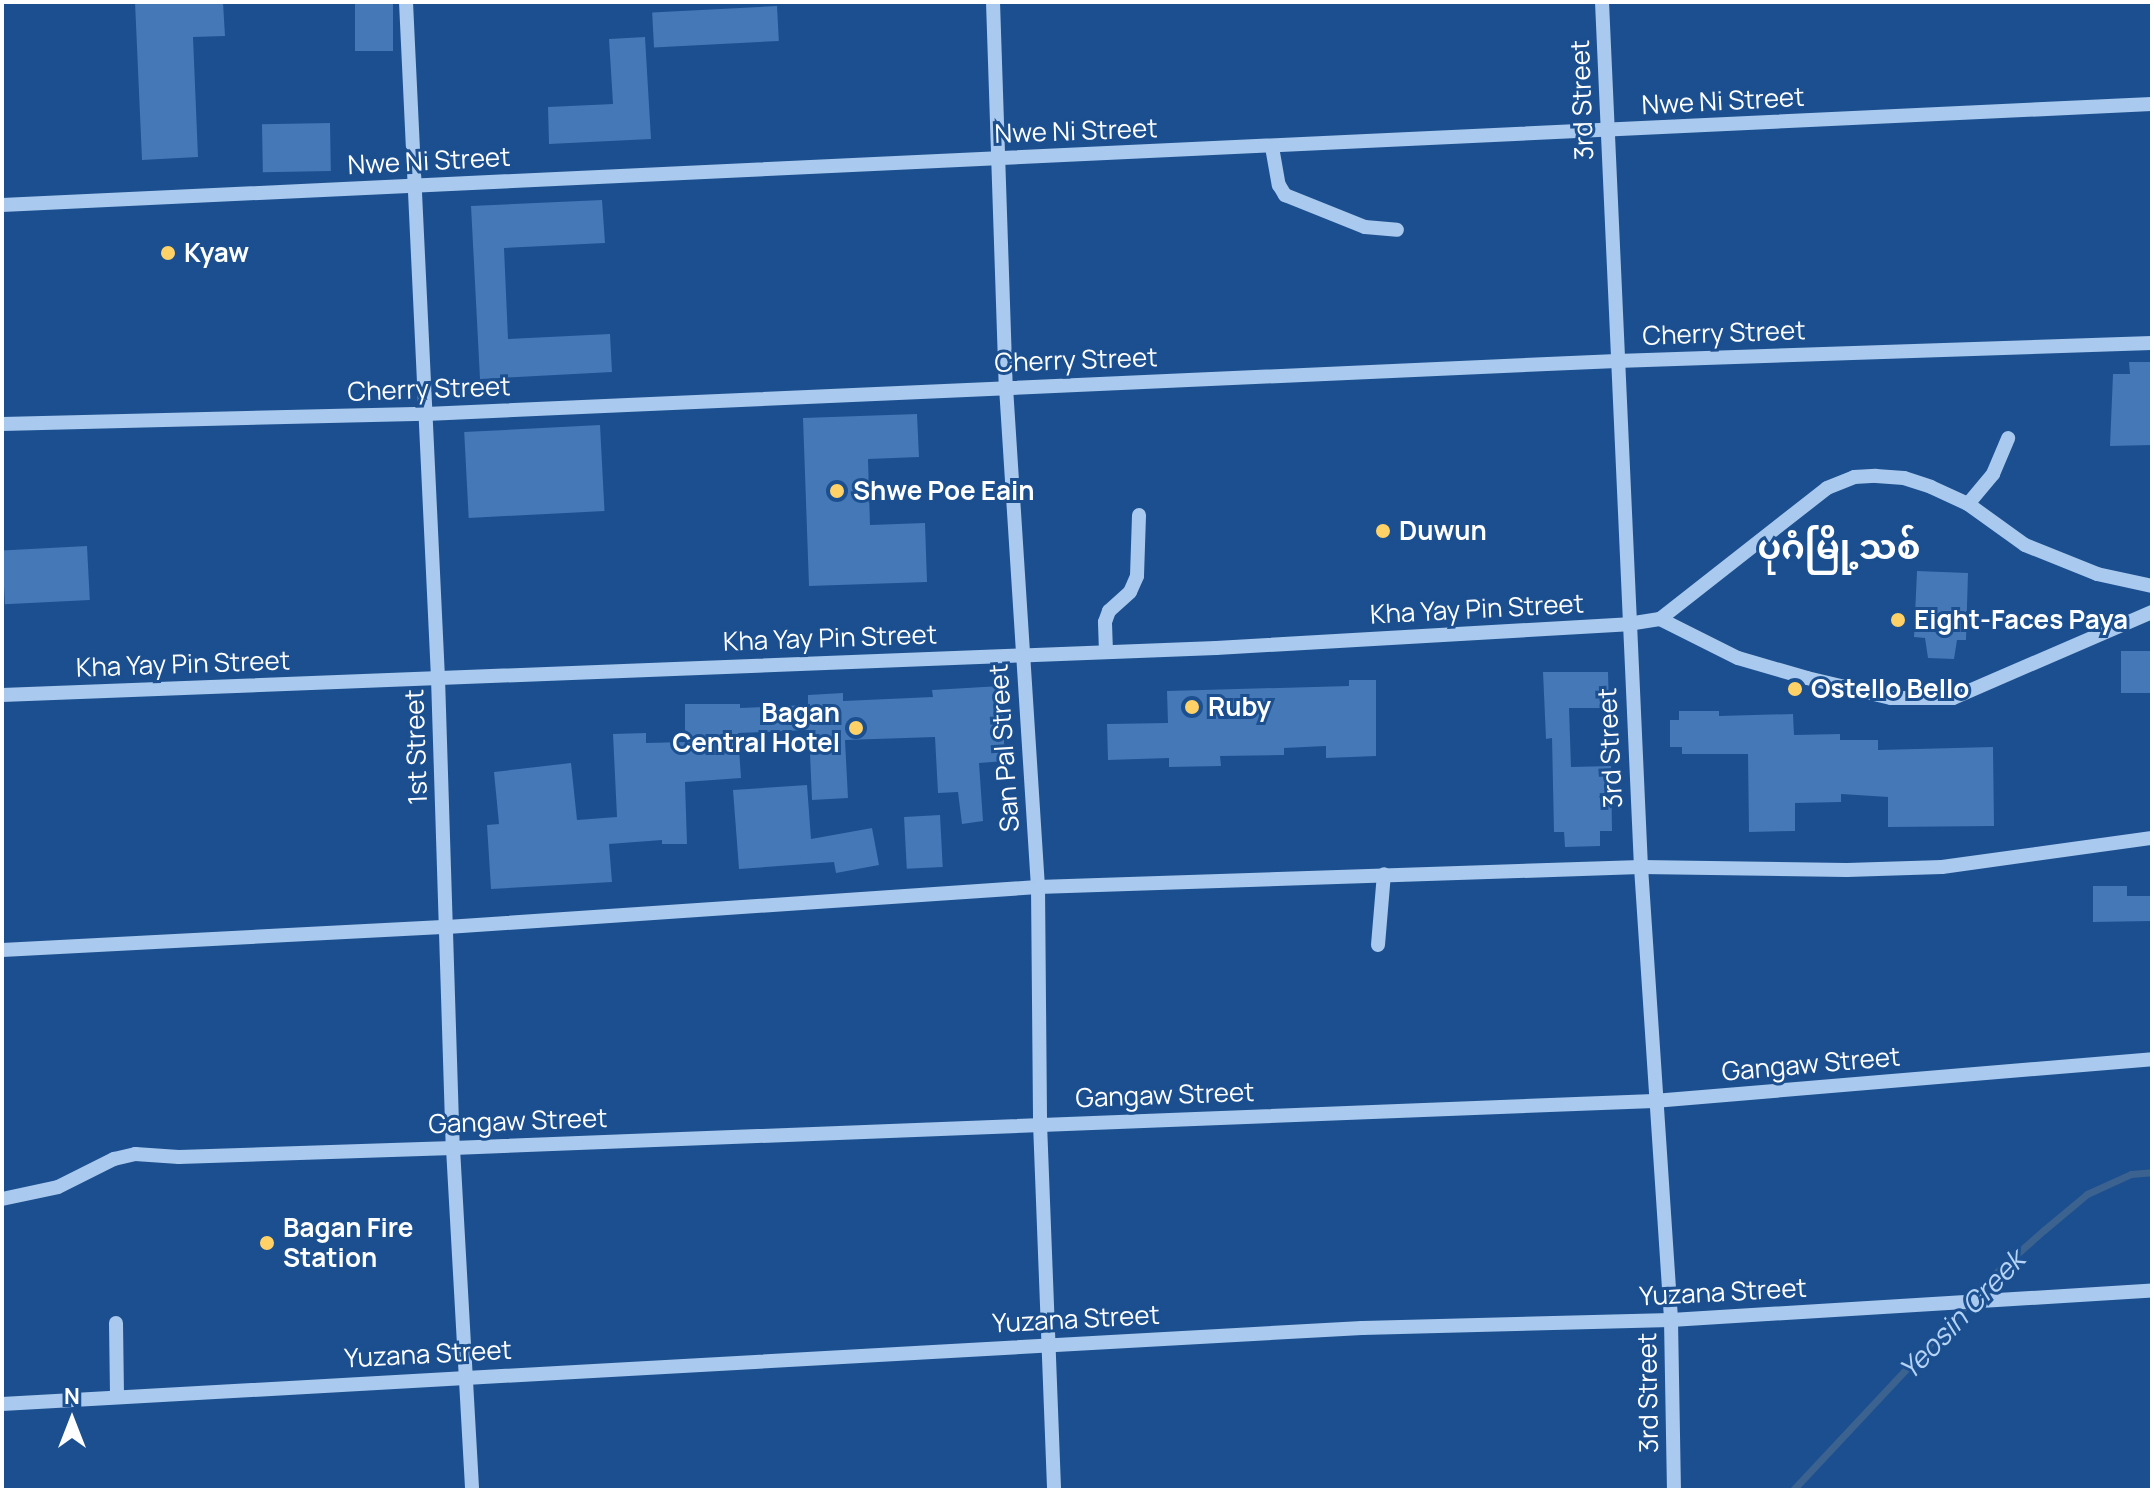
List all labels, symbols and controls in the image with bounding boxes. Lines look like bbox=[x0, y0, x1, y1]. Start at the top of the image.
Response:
street label: 3rd Street bbox=[1564, 39, 1600, 161]
street label: Nwe Ni Street bbox=[1641, 81, 1805, 121]
street label: Nwe Ni Street bbox=[994, 113, 1158, 149]
street label: Nwe Ni Street bbox=[347, 141, 511, 181]
place label: Kyaw bbox=[184, 237, 249, 269]
marker: Kyaw bbox=[159, 244, 177, 262]
street label: Cherry Street bbox=[1642, 315, 1806, 351]
street label: Cherry Street bbox=[994, 342, 1158, 378]
street label: Cherry Street bbox=[347, 371, 511, 407]
place label: Shwe Poe Eain bbox=[853, 475, 1035, 507]
marker: Shwe Poe Eain bbox=[828, 482, 846, 500]
place label: Duwun bbox=[1399, 515, 1487, 547]
marker: Duwun bbox=[1374, 522, 1392, 540]
district label: ပုဂံမြို့သစ် bbox=[1758, 527, 1920, 567]
street label: Kha Yay Pin Street bbox=[1369, 588, 1585, 630]
place label: Eight-Faces Paya bbox=[1914, 604, 2128, 636]
marker: Eight-Faces Paya bbox=[1889, 611, 1907, 629]
street label: Kha Yay Pin Street bbox=[722, 619, 938, 657]
street label: Kha Yay Pin Street bbox=[75, 645, 291, 683]
street label: San Pal Street bbox=[983, 663, 1025, 833]
place label: Ostello Bello bbox=[1811, 673, 1969, 705]
marker: Ostello Bello bbox=[1786, 680, 1804, 698]
street label: 3rd Street bbox=[1591, 687, 1629, 809]
street label: 1st Street bbox=[398, 689, 434, 805]
place label: Ruby bbox=[1208, 691, 1271, 723]
place label: Bagan Central Hotel bbox=[672, 697, 840, 758]
marker: Ruby bbox=[1183, 698, 1201, 716]
marker: Bagan Central Hotel bbox=[847, 719, 865, 737]
street label: Gangaw Street bbox=[1720, 1041, 1902, 1087]
street label: Gangaw Street bbox=[1075, 1076, 1255, 1114]
street label: Gangaw Street bbox=[428, 1102, 608, 1140]
place label: Bagan Fire Station bbox=[283, 1212, 414, 1274]
marker: Bagan Fire Station bbox=[258, 1234, 276, 1252]
water label: Yeosin Creek bbox=[1891, 1243, 2031, 1385]
street label: Yuzana Street bbox=[1638, 1272, 1808, 1312]
street label: Yuzana Street bbox=[991, 1299, 1161, 1339]
street label: 3rd Street bbox=[1631, 1333, 1665, 1453]
street label: Yuzana Street bbox=[343, 1334, 513, 1374]
north arrow bbox=[32, 1380, 112, 1460]
text: N bbox=[64, 1381, 80, 1411]

